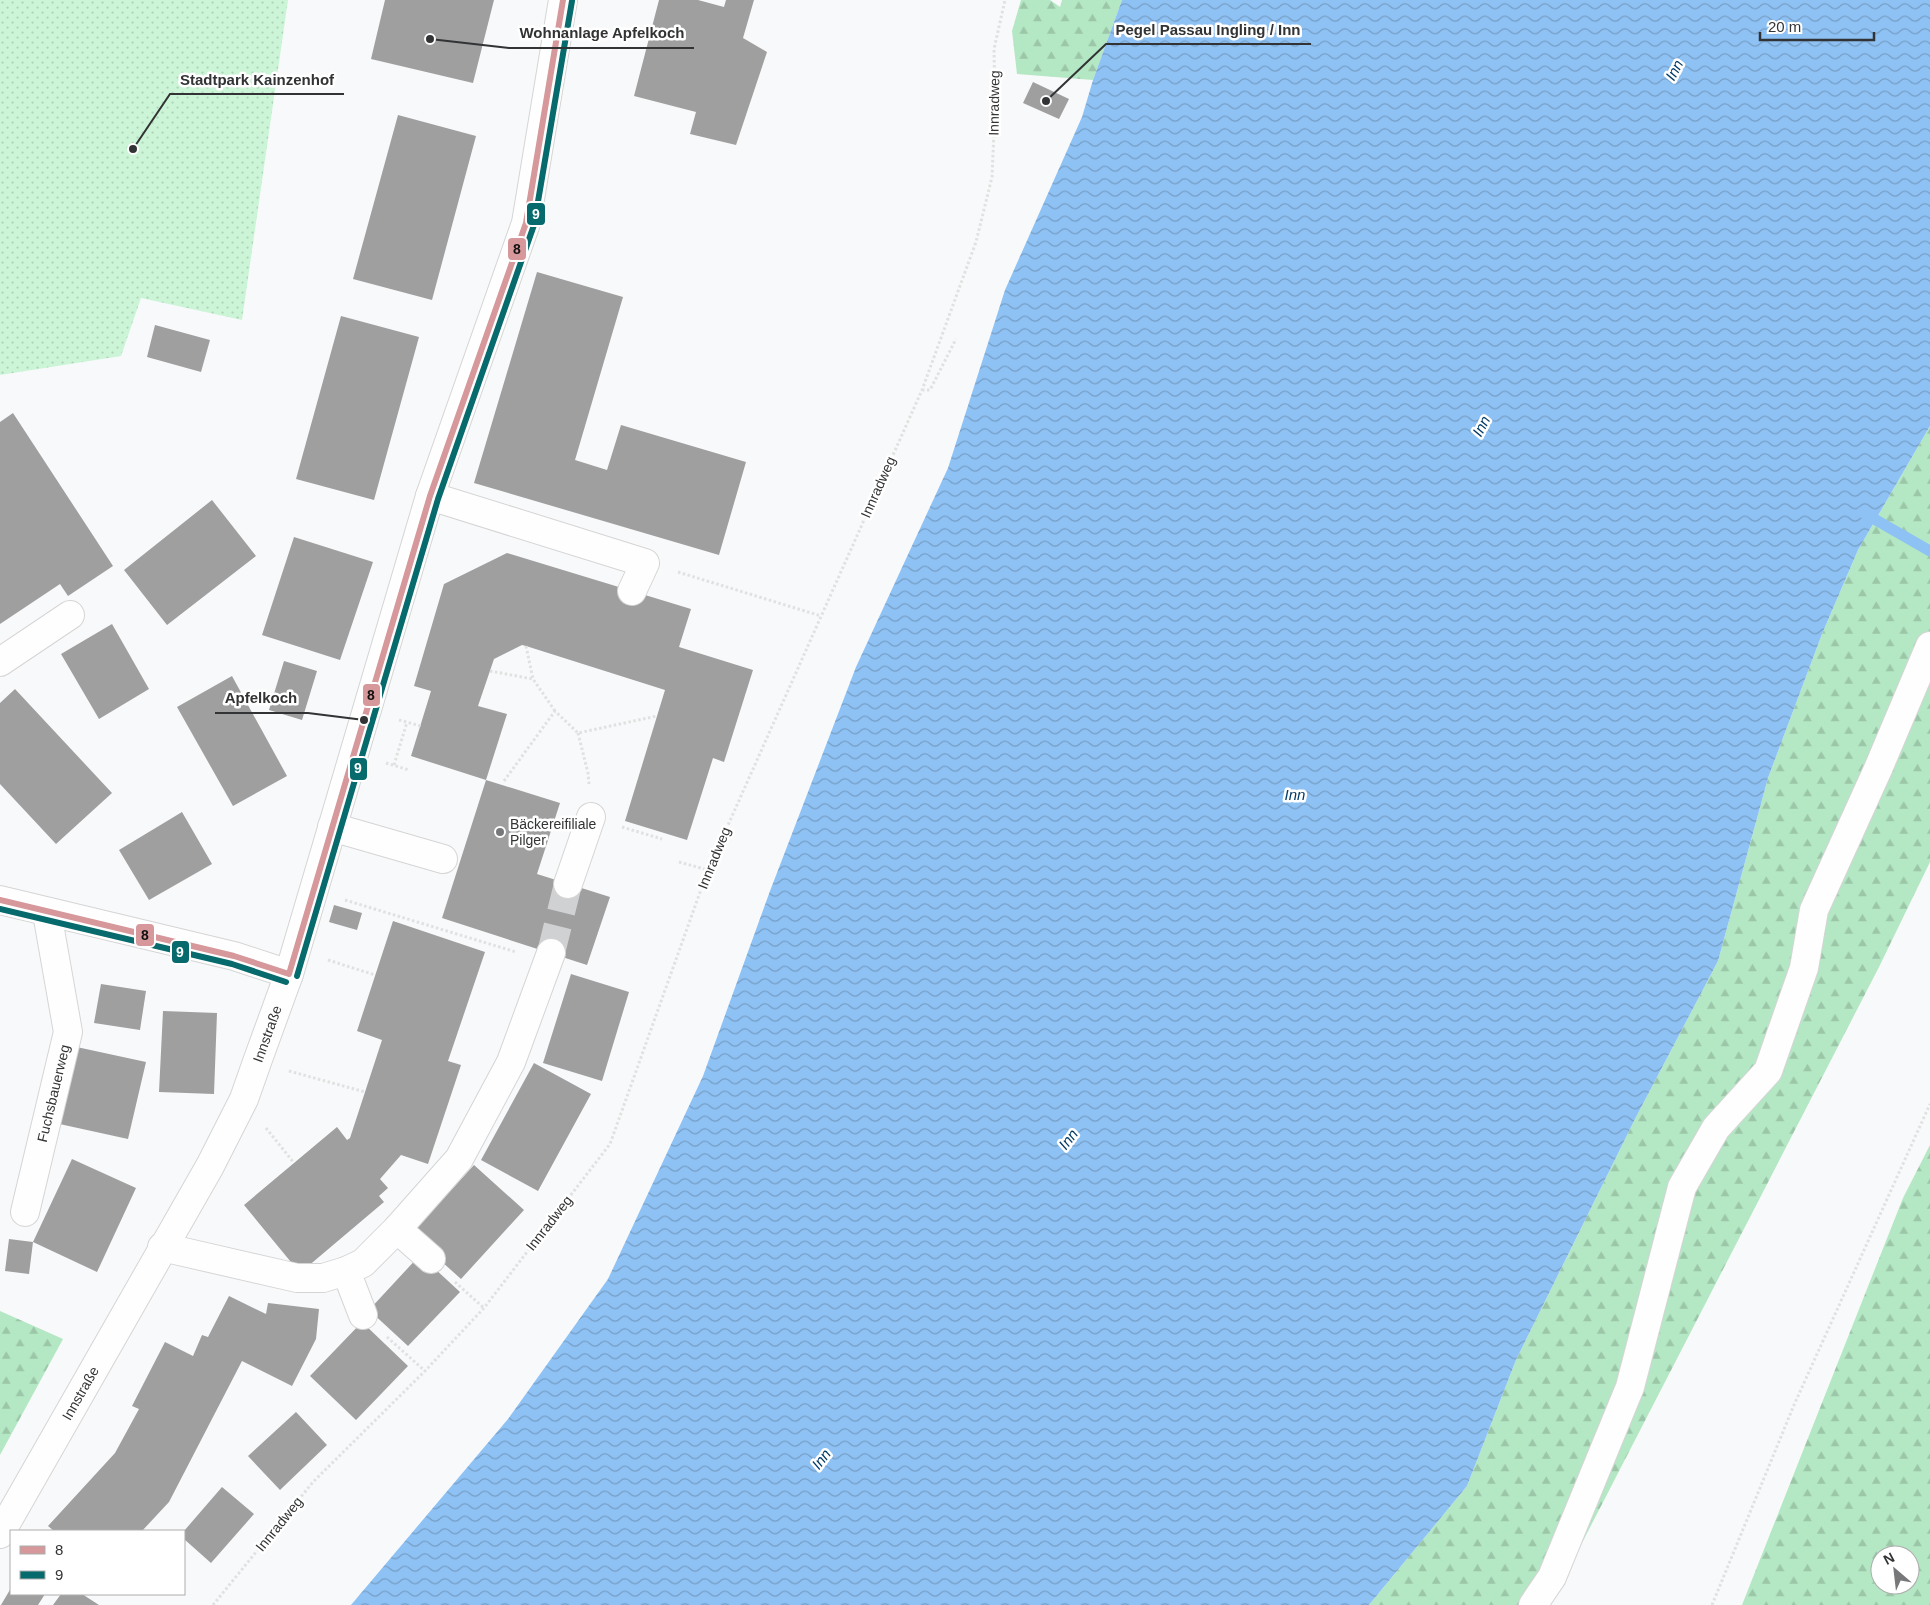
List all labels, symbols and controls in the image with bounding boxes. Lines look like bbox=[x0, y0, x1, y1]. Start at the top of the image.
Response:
scale bar bbox=[1760, 10, 1874, 42]
callout: Pegel Passau Ingling / Inn bbox=[1106, 14, 1311, 44]
callout: Wohnanlage Apfelkoch bbox=[509, 18, 694, 48]
text: 20 m bbox=[1768, 18, 1801, 35]
text: Pegel Passau Ingling / Inn bbox=[1115, 21, 1301, 38]
text: Wohnanlage Apfelkoch bbox=[519, 24, 685, 41]
water label: Inn bbox=[1662, 57, 1686, 83]
callout: Stadtpark Kainzenhof bbox=[170, 64, 344, 94]
street label: Innradweg bbox=[985, 70, 1003, 136]
text: Stadtpark Kainzenhof bbox=[180, 71, 335, 88]
line badge: 9 bbox=[526, 202, 546, 226]
text: 9 bbox=[532, 206, 540, 222]
line badge: 8 bbox=[507, 237, 527, 261]
text: 8 bbox=[513, 241, 521, 257]
water label: Inn bbox=[1469, 413, 1493, 439]
street label: Innradweg bbox=[857, 454, 899, 520]
callout: Apfelkoch bbox=[215, 683, 308, 713]
line badge: 8 bbox=[362, 683, 381, 707]
text: 8 bbox=[367, 687, 375, 703]
text: Apfelkoch bbox=[225, 689, 297, 706]
line badge: 9 bbox=[349, 757, 368, 781]
text: 9 bbox=[354, 760, 362, 776]
water label: Inn bbox=[1285, 786, 1305, 803]
place label: Bäckereifiliale Pilger bbox=[510, 816, 597, 848]
street label: Innradweg bbox=[694, 825, 734, 891]
marker: Bäckereifiliale Pilger bbox=[494, 826, 506, 838]
line badge: 8 bbox=[135, 923, 155, 947]
text: 8 bbox=[141, 927, 149, 943]
line badge: 9 bbox=[171, 940, 190, 964]
text: 9 bbox=[176, 944, 184, 960]
street label: Innstraße bbox=[250, 1003, 285, 1064]
street label: Fuchsbauerweg bbox=[34, 1043, 73, 1144]
water label: Inn bbox=[1055, 1126, 1081, 1152]
street label: Innradweg bbox=[523, 1192, 575, 1254]
street label: Innstraße bbox=[59, 1363, 102, 1423]
water label: Inn bbox=[808, 1446, 834, 1472]
street label: Innradweg bbox=[252, 1494, 306, 1554]
legend bbox=[10, 1530, 185, 1595]
text: 8 bbox=[55, 1541, 63, 1558]
north arrow bbox=[1870, 1545, 1920, 1595]
text: N bbox=[1881, 1549, 1897, 1568]
text: 9 bbox=[55, 1566, 63, 1583]

